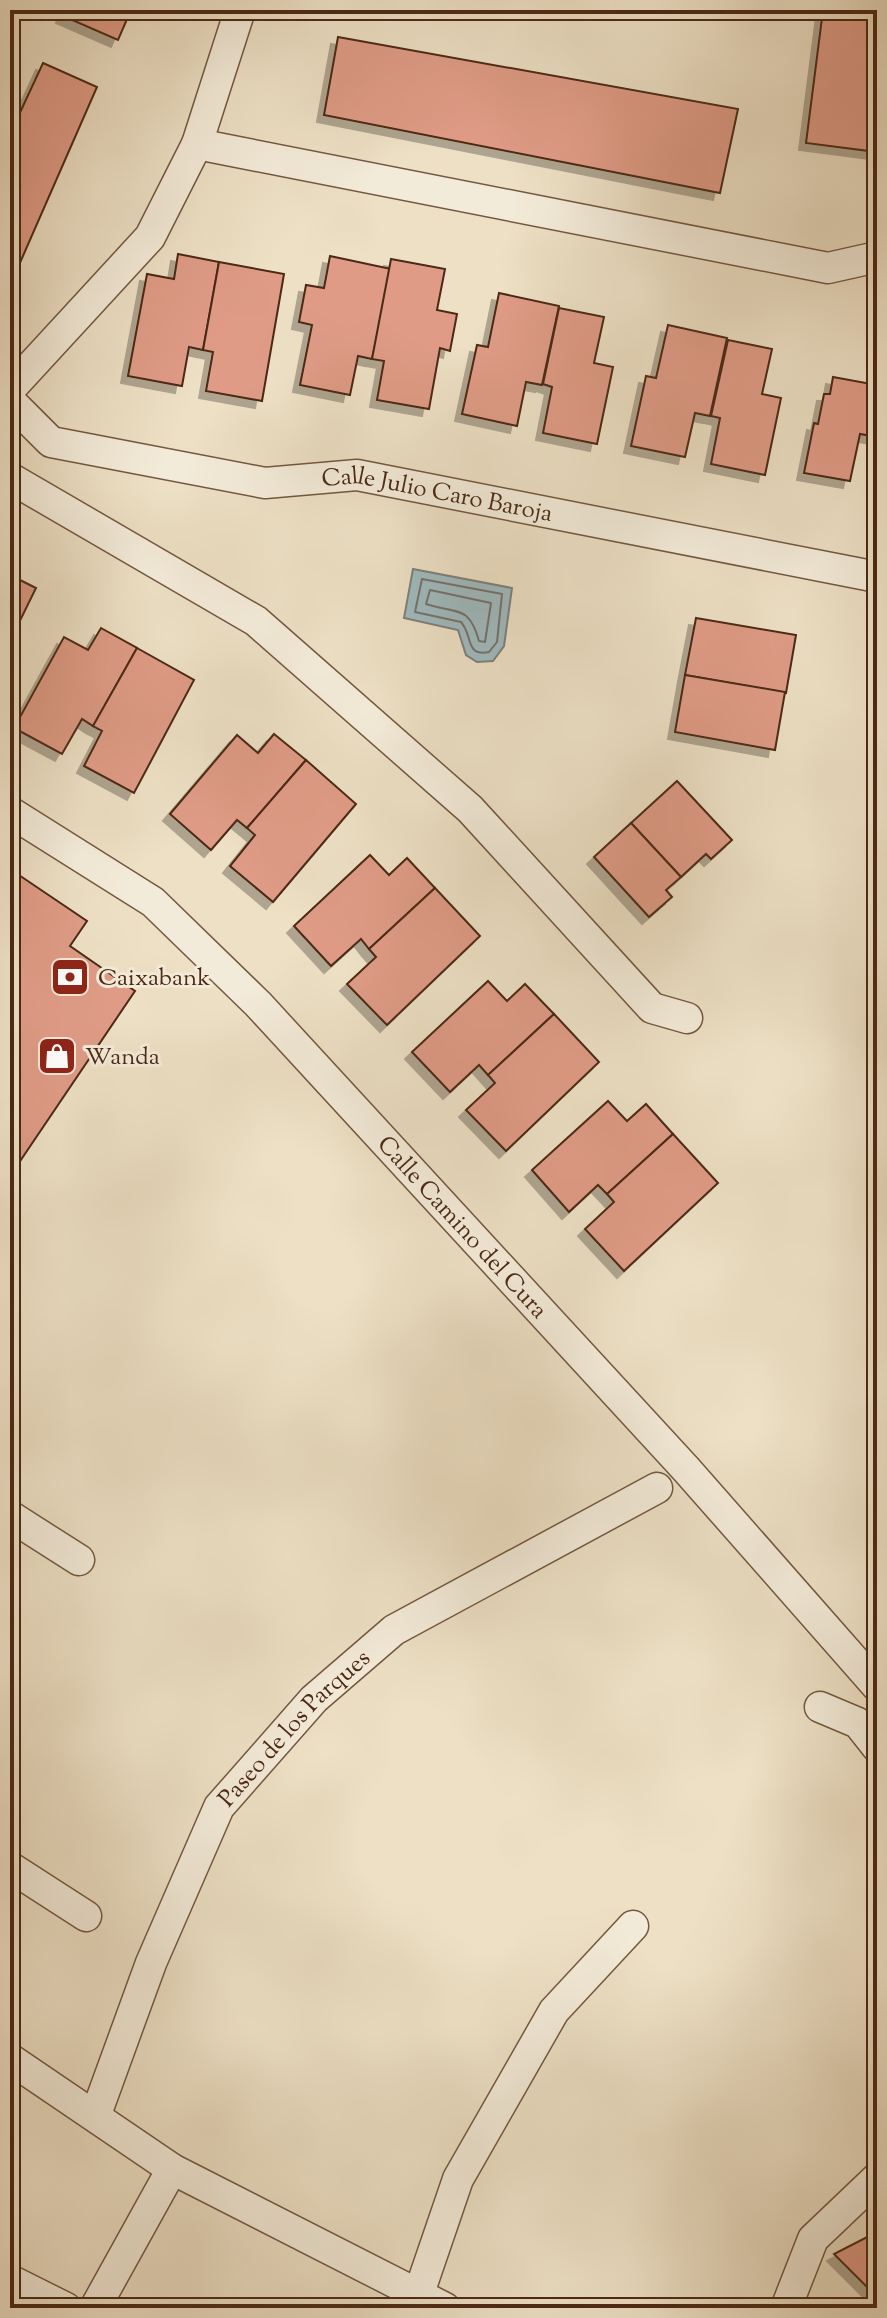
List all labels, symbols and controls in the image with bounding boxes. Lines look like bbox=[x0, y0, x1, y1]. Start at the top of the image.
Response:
street label: Calle Julio Caro Baroja bbox=[320, 460, 555, 532]
bank icon: Caixabank bbox=[49, 956, 91, 998]
place label: Caixabank bbox=[98, 962, 210, 996]
shop icon: Wanda bbox=[36, 1035, 78, 1077]
place label: Wanda bbox=[85, 1041, 160, 1075]
street label: Calle Camino del Cura bbox=[368, 1129, 554, 1327]
street label: Paseo de los Parques bbox=[211, 1643, 379, 1816]

